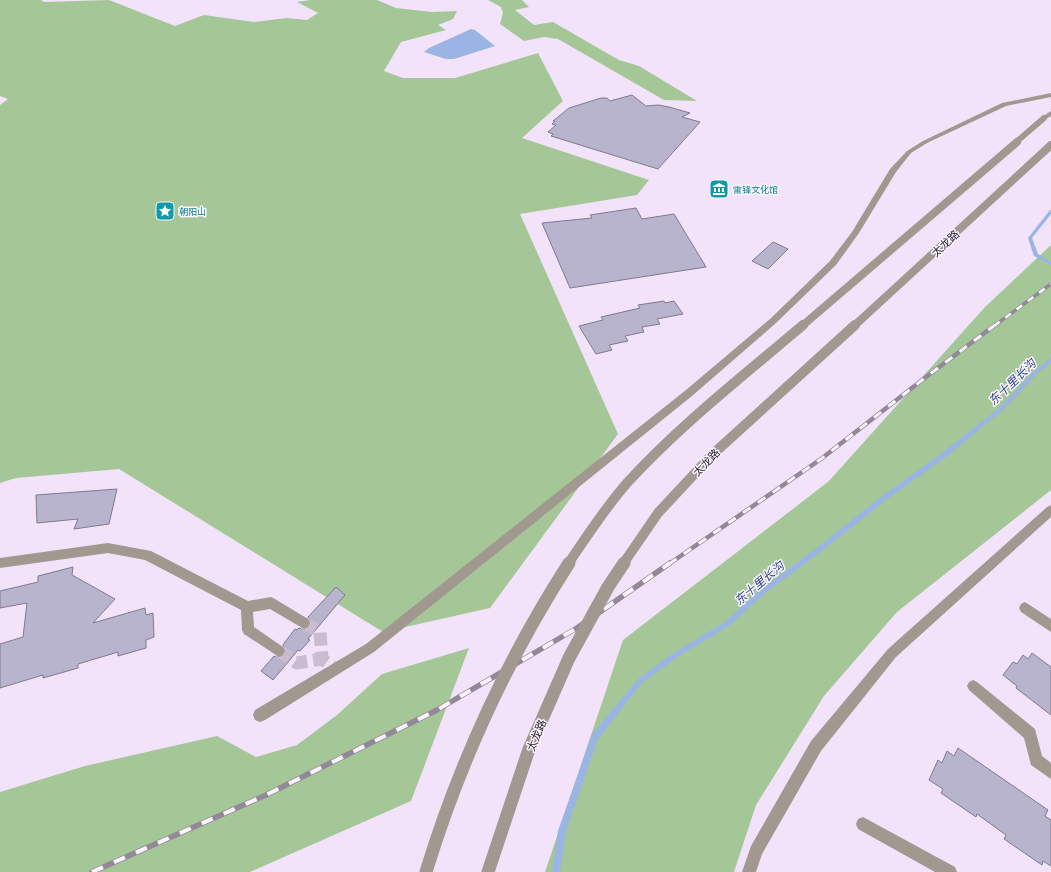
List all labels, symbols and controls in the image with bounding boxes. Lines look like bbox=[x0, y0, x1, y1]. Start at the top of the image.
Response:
museum icon: 雷锋文化馆 bbox=[708, 178, 730, 200]
place label: 雷锋文化馆 bbox=[733, 183, 778, 196]
place icon: 朝阳山 bbox=[154, 200, 176, 222]
place label: 朝阳山 bbox=[179, 205, 206, 218]
street label: 太龙路 bbox=[928, 226, 962, 260]
water label: 东十里长沟 bbox=[985, 354, 1041, 409]
street label: 太龙路 bbox=[689, 445, 723, 479]
water label: 东十里长沟 bbox=[731, 556, 789, 609]
street label: 太龙路 bbox=[523, 717, 549, 753]

